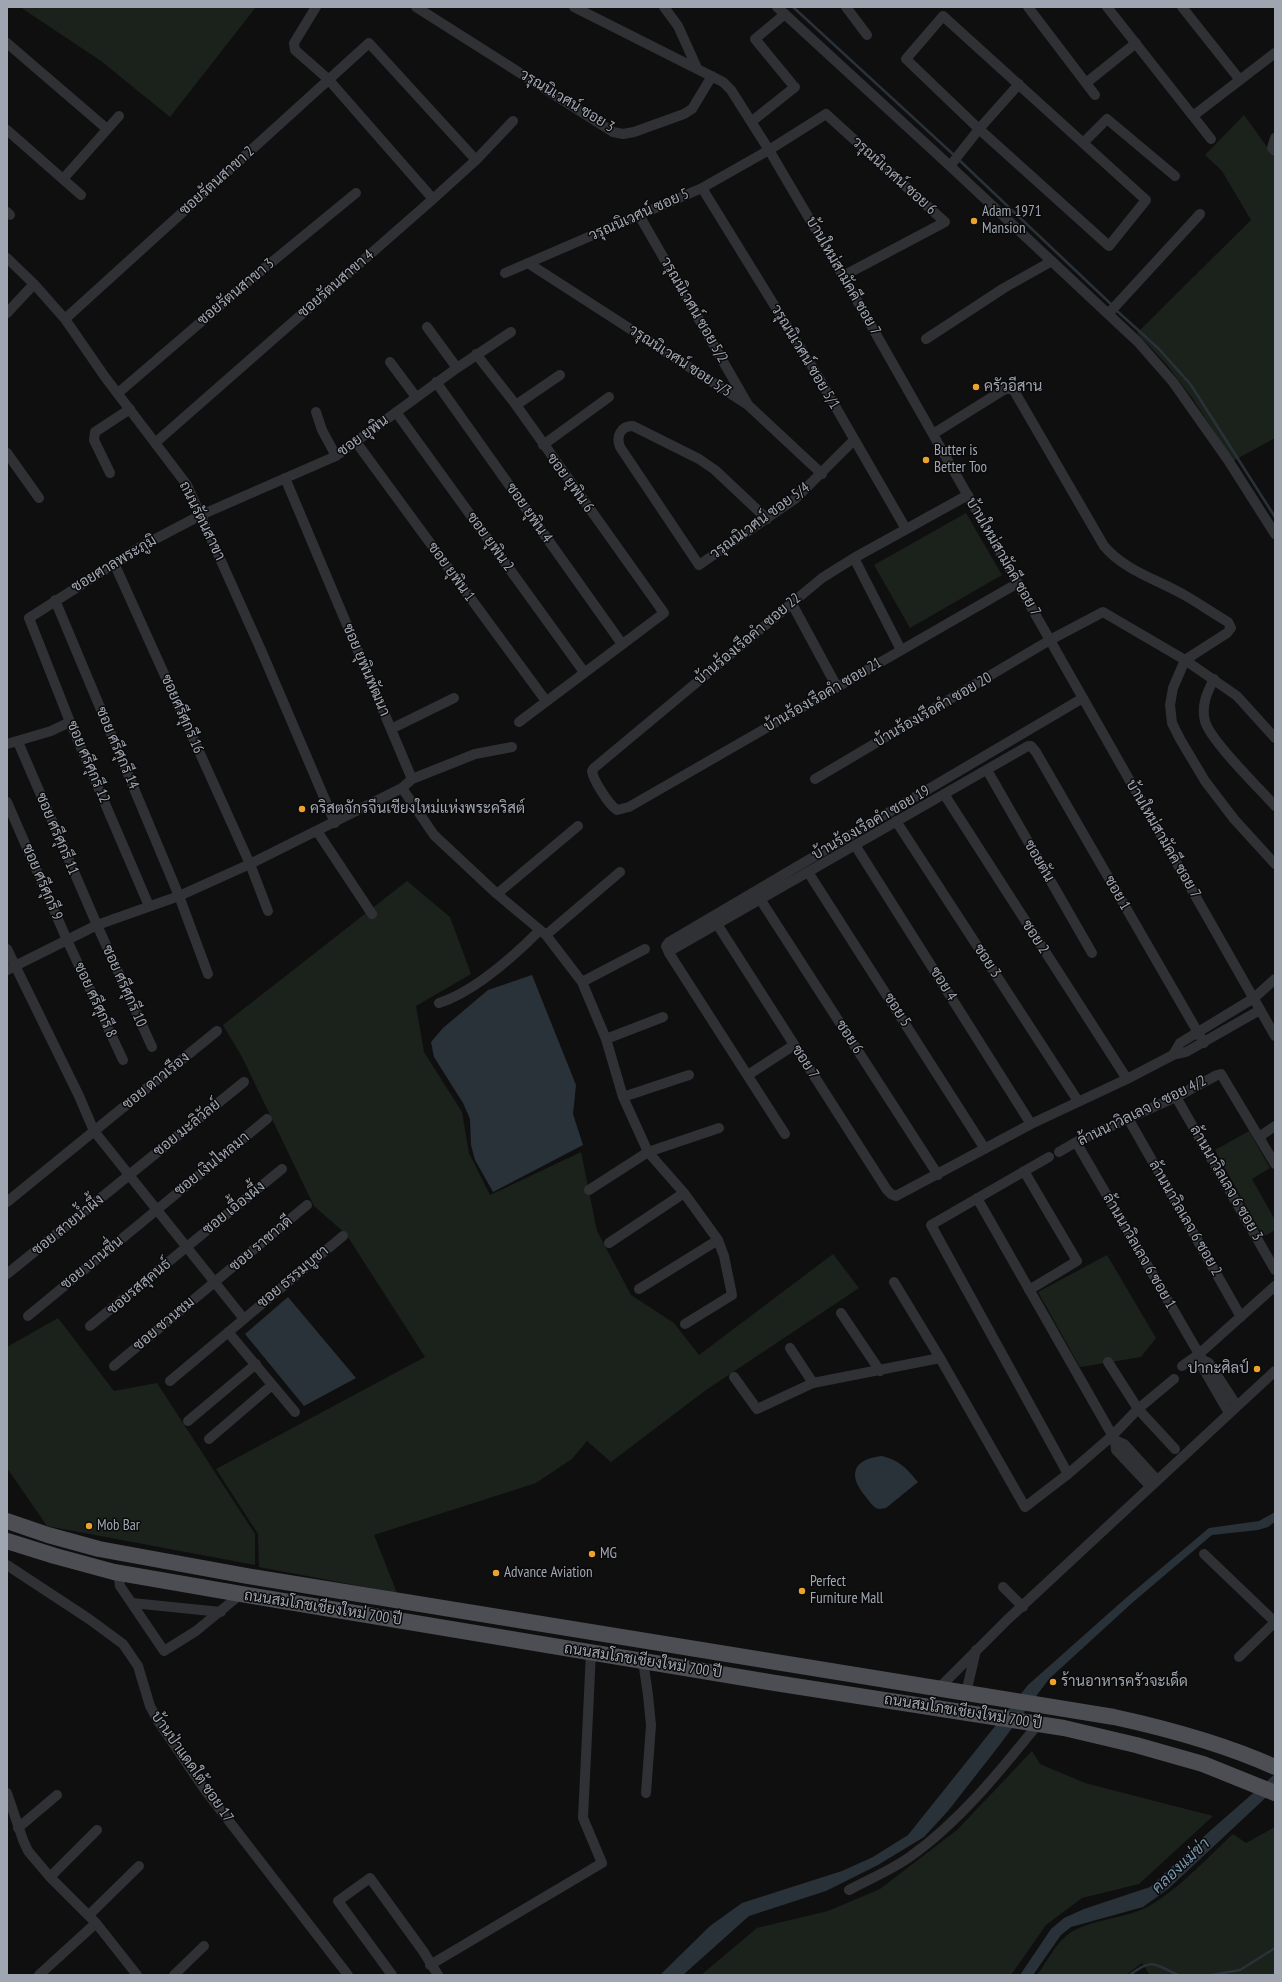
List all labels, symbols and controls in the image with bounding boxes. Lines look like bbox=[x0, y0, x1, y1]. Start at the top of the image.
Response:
street label: วรุณนิเวศน์ ซอย 3 bbox=[516, 66, 618, 136]
street label: วรุณนิเวศน์ ซอย 6 bbox=[848, 133, 940, 219]
street label: ซอยรัตนสาขา 2 bbox=[176, 143, 258, 219]
street label: วรุณนิเวศน์ ซอย 5 bbox=[586, 185, 692, 245]
place label: Adam 1971 Mansion bbox=[982, 203, 1042, 238]
street label: บ้านใหม่สามัคคี ซอย 7 bbox=[802, 214, 884, 338]
marker: Adam 1971 Mansion bbox=[969, 216, 979, 226]
street label: ซอยรัตนสาขา 4 bbox=[294, 246, 378, 322]
street label: วรุณนิเวศน์ ซอย 5/2 bbox=[657, 254, 731, 366]
street label: ซอยรัตนสาขา 3 bbox=[194, 255, 278, 329]
street label: วรุณนิเวศน์ ซอย 5/1 bbox=[767, 301, 843, 413]
street label: วรุณนิเวศน์ ซอย 5/3 bbox=[625, 321, 735, 401]
place label: ครัวอีสาน bbox=[984, 378, 1042, 396]
marker: ครัวอีสาน bbox=[971, 382, 981, 392]
street label: ซอย ยุพิน bbox=[334, 411, 392, 461]
place label: Butter is Better Too bbox=[934, 442, 987, 477]
street label: ซอย ยุพิน 6 bbox=[543, 450, 597, 516]
marker: Butter is Better Too bbox=[921, 455, 931, 465]
street label: ถนนรัตนสาขา bbox=[175, 478, 229, 564]
street label: วรุณนิเวศน์ ซอย 5/4 bbox=[707, 479, 813, 563]
street label: ซอย ยุพิน 4 bbox=[502, 480, 556, 546]
street label: บ้านใหม่สามัคคี ซอย 7 bbox=[962, 495, 1044, 619]
street label: ซอย ยุพิน 2 bbox=[463, 509, 517, 575]
street label: ซอยศาลพระภูมิ bbox=[68, 532, 160, 596]
street label: ซอย ยุพิน 1 bbox=[424, 539, 478, 605]
street label: บ้านร้องเรือคำ ซอย 22 bbox=[691, 589, 805, 689]
street label: ซอย ยุพินพัฒนา bbox=[338, 621, 394, 719]
street label: บ้านร้องเรือคำ ซอย 21 bbox=[761, 654, 885, 736]
street label: บ้านร้องเรือคำ ซอย 20 bbox=[871, 669, 995, 751]
street label: ซอยศรีศุกรี 16 bbox=[157, 672, 207, 756]
street label: ซอย ศรีศุกรี 14 bbox=[92, 704, 142, 792]
street label: ซอย ศรีศุกรี 12 bbox=[63, 718, 113, 806]
street label: บ้านใหม่สามัคคี ซอย 7 bbox=[1122, 777, 1204, 901]
street label: บ้านร้องเรือคำ ซอย 19 bbox=[809, 782, 933, 864]
street label: ซอย ศรีศุกรี 11 bbox=[32, 790, 82, 878]
place label: คริสตจักรจีนเชียงใหม่แห่งพระคริสต์ bbox=[310, 800, 525, 818]
marker: คริสตจักรจีนเชียงใหม่แห่งพระคริสต์ bbox=[297, 804, 307, 814]
street label: ซอยตัน bbox=[1020, 837, 1058, 885]
street label: ซอย ศรีศุกรี 9 bbox=[18, 841, 66, 923]
street label: ซอย 1 bbox=[1100, 873, 1134, 913]
street label: ซอย 2 bbox=[1017, 917, 1053, 957]
street label: ซอย 3 bbox=[969, 941, 1005, 981]
street label: ซอย ศรีศุกรี 10 bbox=[98, 942, 150, 1030]
street label: ซอย ศรีศุกรี 8 bbox=[70, 960, 120, 1040]
street label: ซอย 4 bbox=[926, 964, 960, 1004]
street label: ซอย 5 bbox=[879, 990, 915, 1030]
street label: ซอย 6 bbox=[831, 1017, 867, 1057]
street label: ซอย 7 bbox=[787, 1042, 823, 1082]
street label: ซอย ดาวเรือง bbox=[119, 1048, 193, 1114]
street label: ล้านนาวิลเลจ 6 ซอย 4/2 bbox=[1075, 1072, 1209, 1150]
street label: ซอย มะลิวัลย์ bbox=[150, 1096, 224, 1160]
street label: ล้านนาวิลเลจ 6 ซอย 3 bbox=[1186, 1122, 1266, 1244]
street label: ซอย เงินไหลมา bbox=[171, 1128, 253, 1200]
street label: ล้านนาวิลเลจ 6 ซอย 2 bbox=[1145, 1157, 1225, 1279]
street label: ซอย เอื้องผึ้ง bbox=[199, 1177, 269, 1239]
street label: ล้านนาวิลเลจ 6 ซอย 1 bbox=[1099, 1190, 1179, 1312]
street label: ซอย สายน้ำผึ้ง bbox=[28, 1191, 108, 1259]
street label: ซอย ราชาวดี bbox=[226, 1212, 296, 1276]
street label: ซอย บานชื่น bbox=[57, 1232, 127, 1294]
street label: ซอย ธรรมบูชา bbox=[254, 1242, 332, 1312]
street label: ซอยรสสุคนธ์ bbox=[103, 1255, 175, 1319]
street label: ซอย ชวนชม bbox=[130, 1293, 198, 1355]
place label: ปากะศิลป์ bbox=[1188, 1360, 1249, 1378]
marker: ปากะศิลป์ bbox=[1252, 1364, 1262, 1374]
place label: Mob Bar bbox=[97, 1517, 140, 1535]
marker: Mob Bar bbox=[84, 1521, 94, 1531]
place label: MG bbox=[600, 1545, 617, 1563]
marker: MG bbox=[587, 1549, 597, 1559]
place label: Advance Aviation bbox=[504, 1564, 593, 1582]
marker: Advance Aviation bbox=[491, 1568, 501, 1578]
place label: Perfect Furniture Mall bbox=[810, 1573, 883, 1608]
marker: Perfect Furniture Mall bbox=[797, 1586, 807, 1596]
street label: ถนนสมโภชเชียงใหม่ 700 ปี bbox=[243, 1587, 403, 1629]
street label: ถนนสมโภชเชียงใหม่ 700 ปี bbox=[563, 1640, 723, 1682]
place label: ร้านอาหารครัวจะเด็ด bbox=[1061, 1673, 1188, 1691]
marker: ร้านอาหารครัวจะเด็ด bbox=[1048, 1677, 1058, 1687]
street label: ถนนสมโภชเชียงใหม่ 700 ปี bbox=[883, 1691, 1043, 1733]
street label: บ้านป่าแดดใต้ ซอย 17 bbox=[147, 1708, 237, 1826]
water label: คลองแม่ข่า bbox=[1148, 1834, 1214, 1898]

